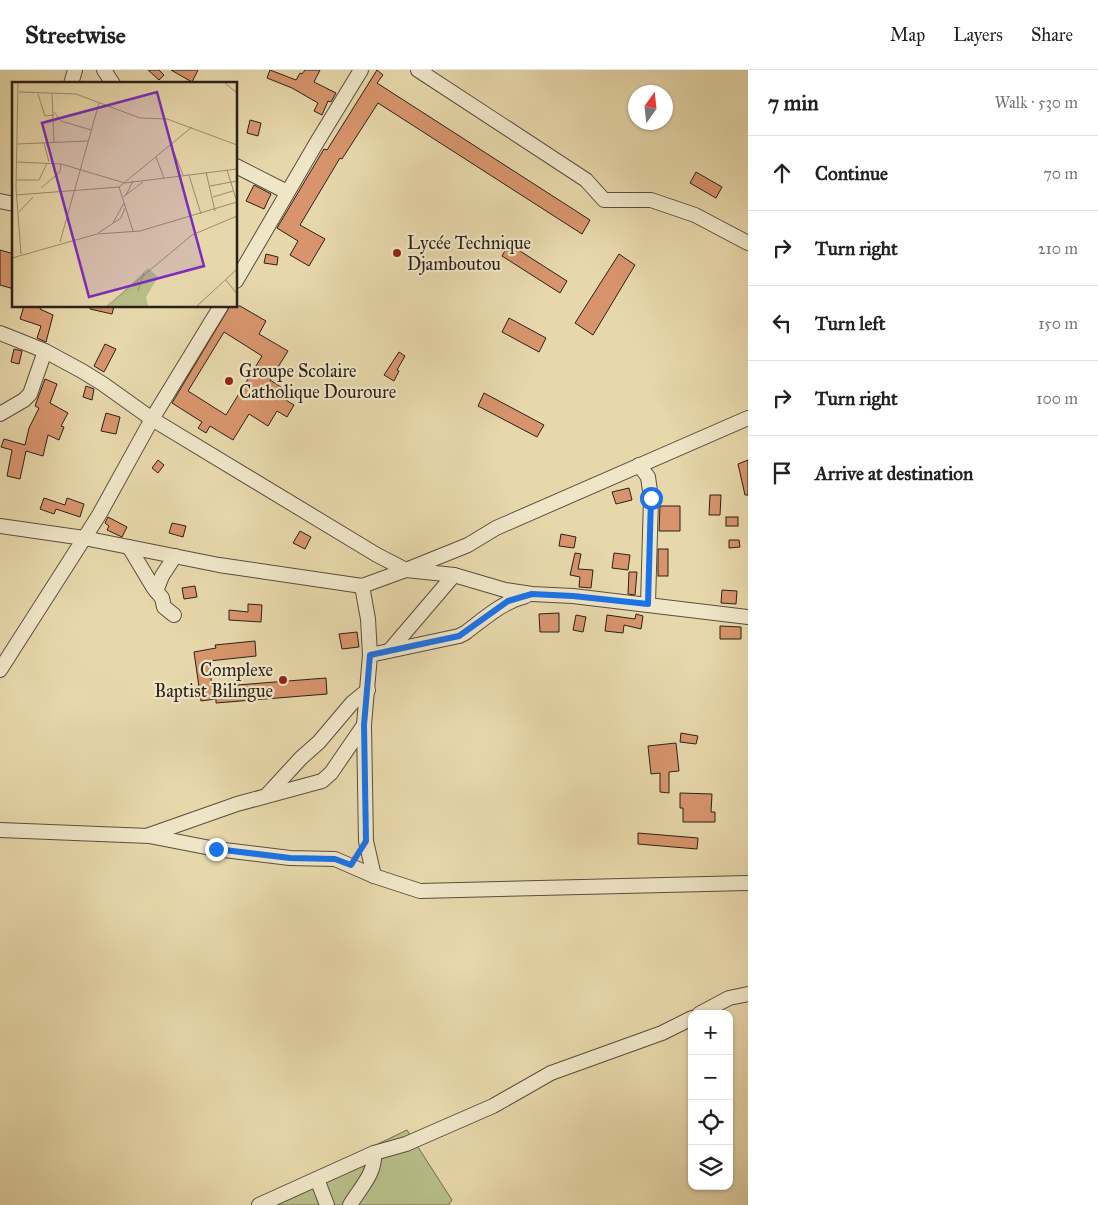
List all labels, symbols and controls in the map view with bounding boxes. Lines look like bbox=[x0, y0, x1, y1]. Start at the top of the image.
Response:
text: Streetwise bbox=[25, 20, 126, 50]
text: Map bbox=[890, 24, 925, 46]
text: Layers bbox=[953, 24, 1003, 46]
text: Share bbox=[1031, 24, 1073, 46]
inset map bbox=[12, 82, 238, 308]
north arrow bbox=[628, 85, 673, 130]
text: 7 min bbox=[768, 90, 819, 116]
text: Walk · 530 m bbox=[995, 93, 1078, 112]
icon: ahead bbox=[768, 159, 796, 187]
text: Continue bbox=[815, 162, 888, 185]
text: 70 m bbox=[1043, 164, 1078, 183]
place label: Lycée Technique Djamboutou bbox=[407, 232, 531, 275]
icon: right bbox=[768, 234, 796, 262]
text: Turn right bbox=[815, 237, 898, 260]
text: 210 m bbox=[1038, 239, 1078, 258]
marker: Lycée Technique Djamboutou bbox=[391, 247, 403, 259]
icon: left bbox=[768, 309, 796, 337]
text: Turn left bbox=[815, 312, 885, 335]
text: 150 m bbox=[1038, 314, 1078, 333]
place label: Groupe Scolaire Catholique Douroure bbox=[239, 360, 396, 404]
marker: Groupe Scolaire Catholique Douroure bbox=[223, 375, 235, 387]
icon: right bbox=[768, 384, 796, 412]
text: Turn right bbox=[815, 387, 898, 410]
text: 100 m bbox=[1036, 389, 1078, 408]
icon: arrive bbox=[768, 459, 796, 487]
text: Arrive at destination bbox=[815, 462, 973, 485]
route start bbox=[640, 487, 663, 510]
place label: Complexe Baptist Bilingue bbox=[154, 659, 273, 703]
marker: Complexe Baptist Bilingue bbox=[277, 674, 289, 686]
route end bbox=[205, 838, 228, 861]
map controls bbox=[688, 1010, 733, 1190]
button: + bbox=[688, 1010, 733, 1055]
button: − bbox=[688, 1055, 733, 1100]
button: locate bbox=[688, 1100, 733, 1145]
button: layers bbox=[688, 1145, 733, 1190]

